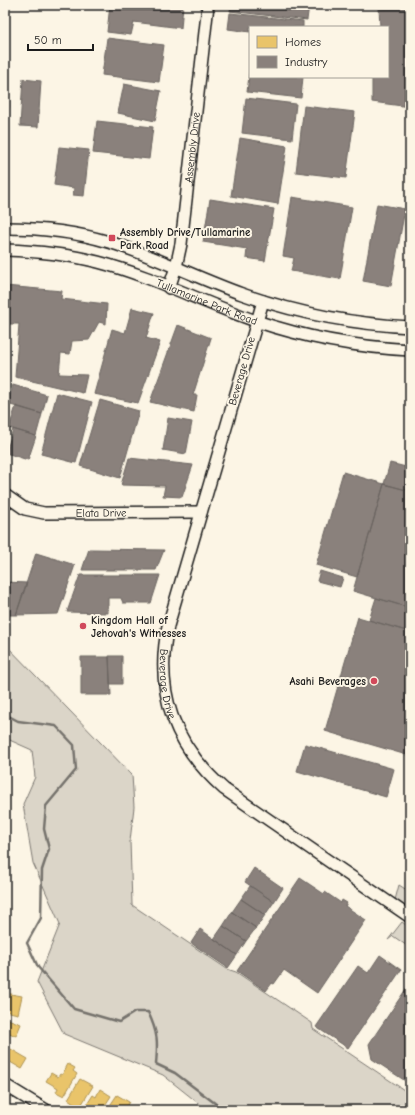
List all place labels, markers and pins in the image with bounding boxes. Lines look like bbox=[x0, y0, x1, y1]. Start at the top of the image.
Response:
place label: Assembly Drive/Tullamarine Park Road bbox=[120, 226, 251, 252]
marker: Assembly Drive/Tullamarine Park Road bbox=[107, 233, 117, 243]
place label: Kingdom Hall of Jehovah's Witnesses bbox=[91, 614, 186, 640]
marker: Kingdom Hall of Jehovah's Witnesses bbox=[78, 621, 88, 631]
place label: Asahi Beverages bbox=[289, 675, 366, 688]
marker: Asahi Beverages bbox=[369, 676, 379, 686]

